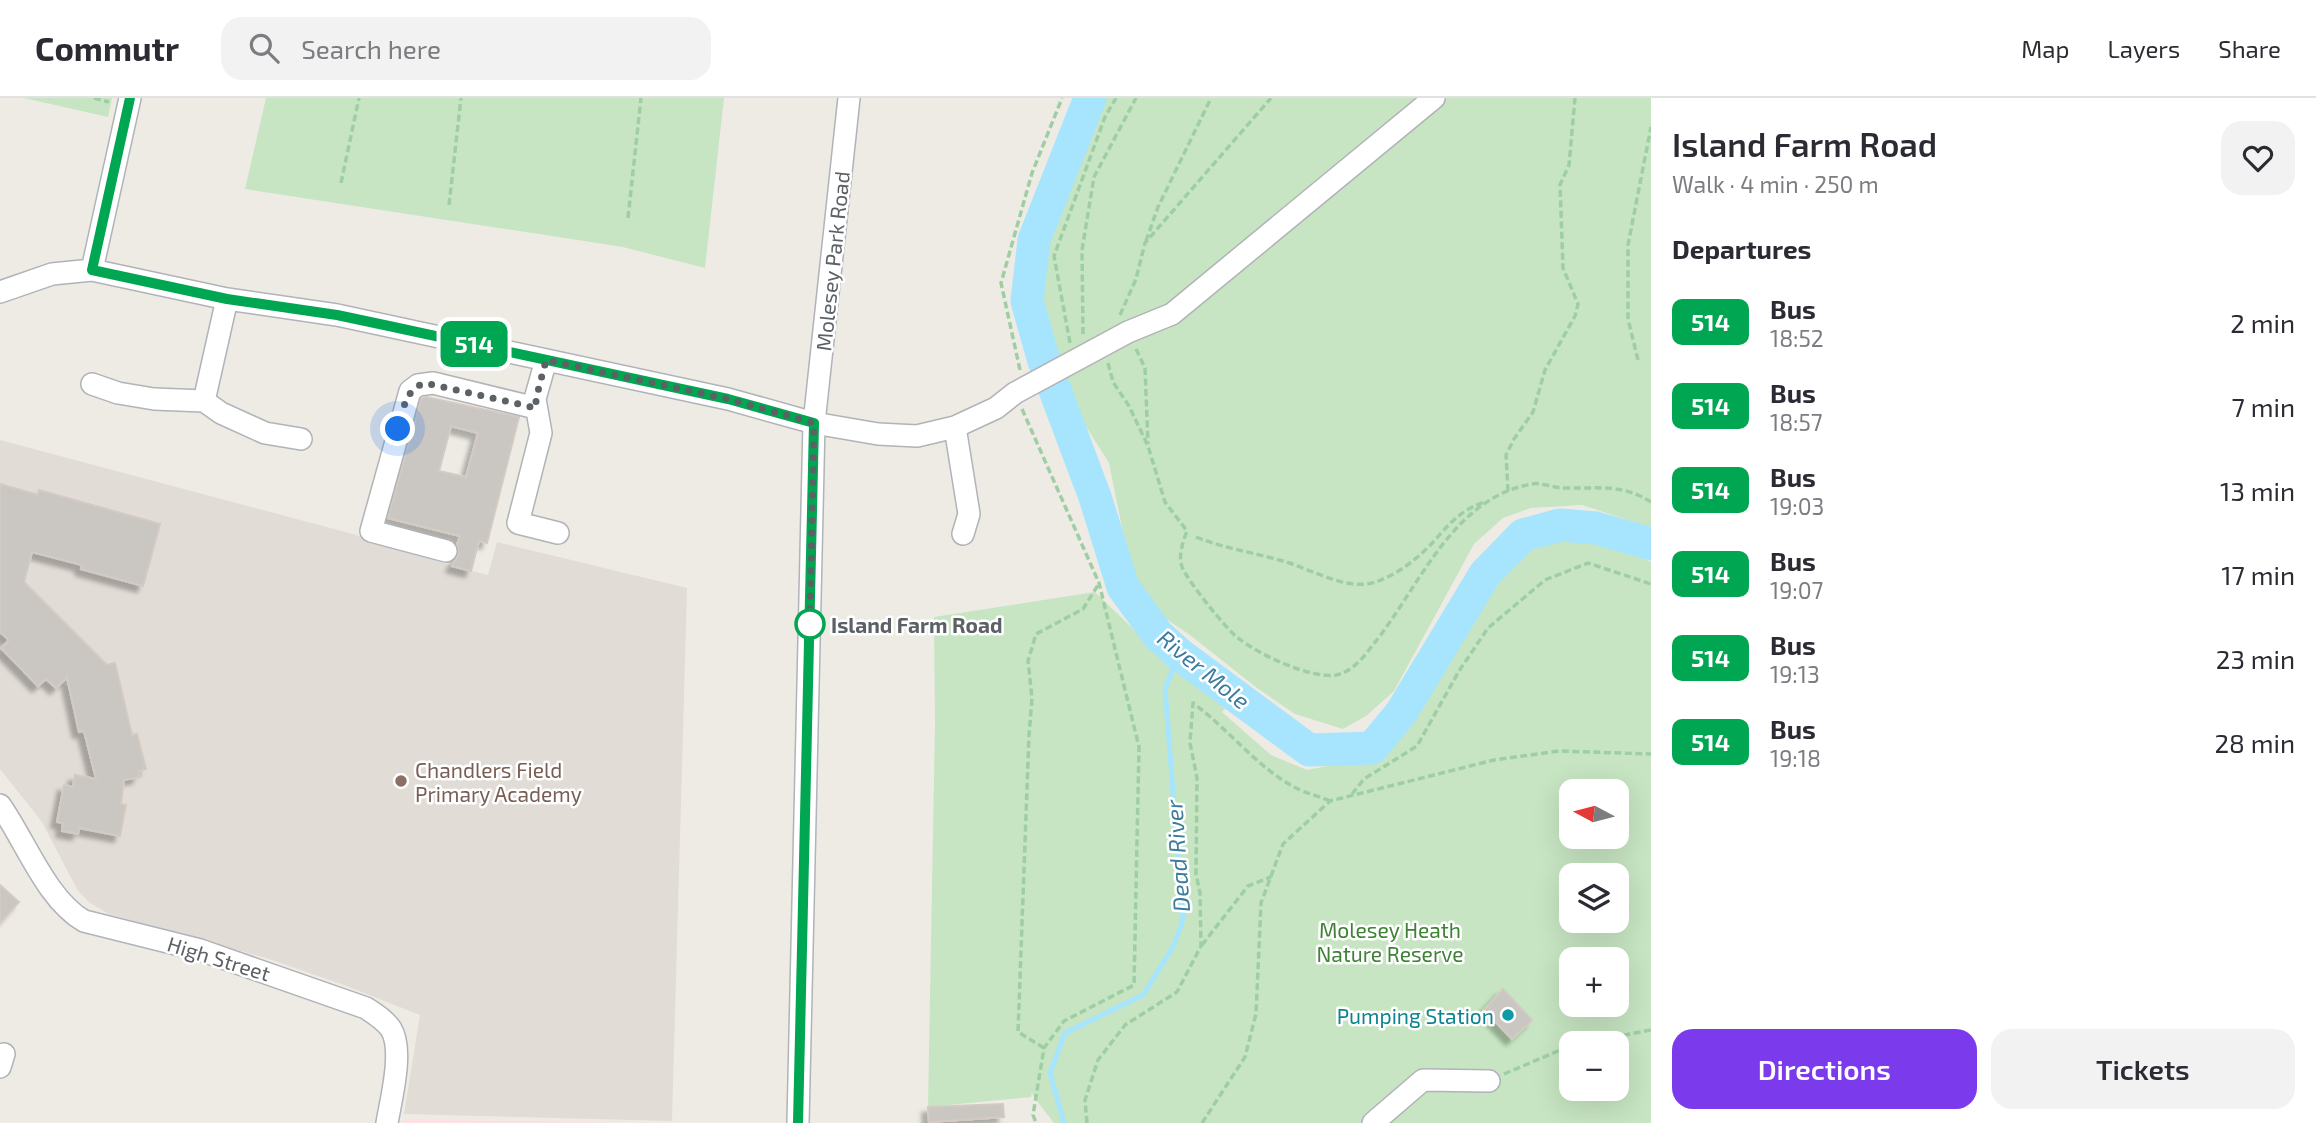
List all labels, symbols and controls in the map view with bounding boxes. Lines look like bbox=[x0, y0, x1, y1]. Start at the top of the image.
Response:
search box bbox=[221, 17, 711, 80]
text: Commutr bbox=[35, 28, 179, 68]
icon: search bbox=[245, 29, 283, 67]
text: Search here bbox=[301, 33, 441, 64]
text: Map bbox=[2021, 34, 2069, 63]
text: Layers bbox=[2107, 34, 2180, 63]
text: Share bbox=[2218, 34, 2281, 63]
button: heart bbox=[2221, 121, 2295, 195]
text: Island Farm Road bbox=[1672, 124, 1937, 164]
street label: Molesey Park Road bbox=[810, 170, 854, 352]
text: Walk · 4 min · 250 m bbox=[1672, 170, 1879, 198]
text: Departures bbox=[1672, 233, 1811, 264]
text: Bus bbox=[1770, 293, 1816, 324]
text: 514 bbox=[1691, 307, 1730, 336]
text: 2 min bbox=[2230, 307, 2295, 338]
line badge: 514 bbox=[434, 321, 514, 367]
text: 18:52 bbox=[1770, 324, 1824, 352]
text: 514 bbox=[455, 329, 493, 358]
text: Bus bbox=[1770, 377, 1816, 408]
text: 514 bbox=[1691, 391, 1730, 420]
text: 7 min bbox=[2232, 391, 2295, 422]
text: 18:57 bbox=[1770, 408, 1823, 436]
your location bbox=[380, 411, 415, 446]
text: Bus bbox=[1770, 461, 1816, 492]
text: 514 bbox=[1691, 475, 1730, 504]
text: 13 min bbox=[2220, 475, 2295, 506]
text: 19:03 bbox=[1770, 492, 1824, 520]
text: Bus bbox=[1770, 545, 1816, 576]
text: 514 bbox=[1691, 559, 1730, 588]
text: 17 min bbox=[2221, 559, 2295, 590]
text: 19:07 bbox=[1770, 576, 1823, 604]
marker: Island Farm Road bbox=[795, 609, 825, 639]
place label: Island Farm Road bbox=[831, 612, 1002, 637]
water label: River Mole bbox=[1152, 623, 1256, 715]
text: Bus bbox=[1770, 629, 1816, 660]
text: 514 bbox=[1691, 643, 1730, 672]
text: 23 min bbox=[2216, 643, 2295, 674]
text: 19:13 bbox=[1770, 660, 1820, 688]
text: Bus bbox=[1770, 713, 1816, 744]
text: 514 bbox=[1691, 727, 1730, 756]
text: 28 min bbox=[2214, 727, 2295, 758]
text: 19:18 bbox=[1770, 744, 1821, 772]
place label: Chandlers Field Primary Academy bbox=[415, 757, 582, 806]
marker: Chandlers Field Primary Academy bbox=[393, 773, 409, 789]
north arrow bbox=[1559, 779, 1629, 849]
map controls bbox=[1559, 779, 1629, 1101]
water label: Dead River bbox=[1159, 798, 1195, 913]
button: layers bbox=[1559, 863, 1629, 933]
park label: Molesey Heath Nature Reserve bbox=[1316, 917, 1464, 966]
street label: High Street bbox=[165, 931, 273, 985]
button: + bbox=[1559, 947, 1629, 1017]
place label: Pumping Station bbox=[1337, 1003, 1494, 1028]
marker: Pumping Station bbox=[1500, 1007, 1516, 1023]
button: Directions bbox=[1672, 1029, 1977, 1109]
button: Tickets bbox=[1991, 1029, 2295, 1109]
button: − bbox=[1559, 1031, 1629, 1101]

